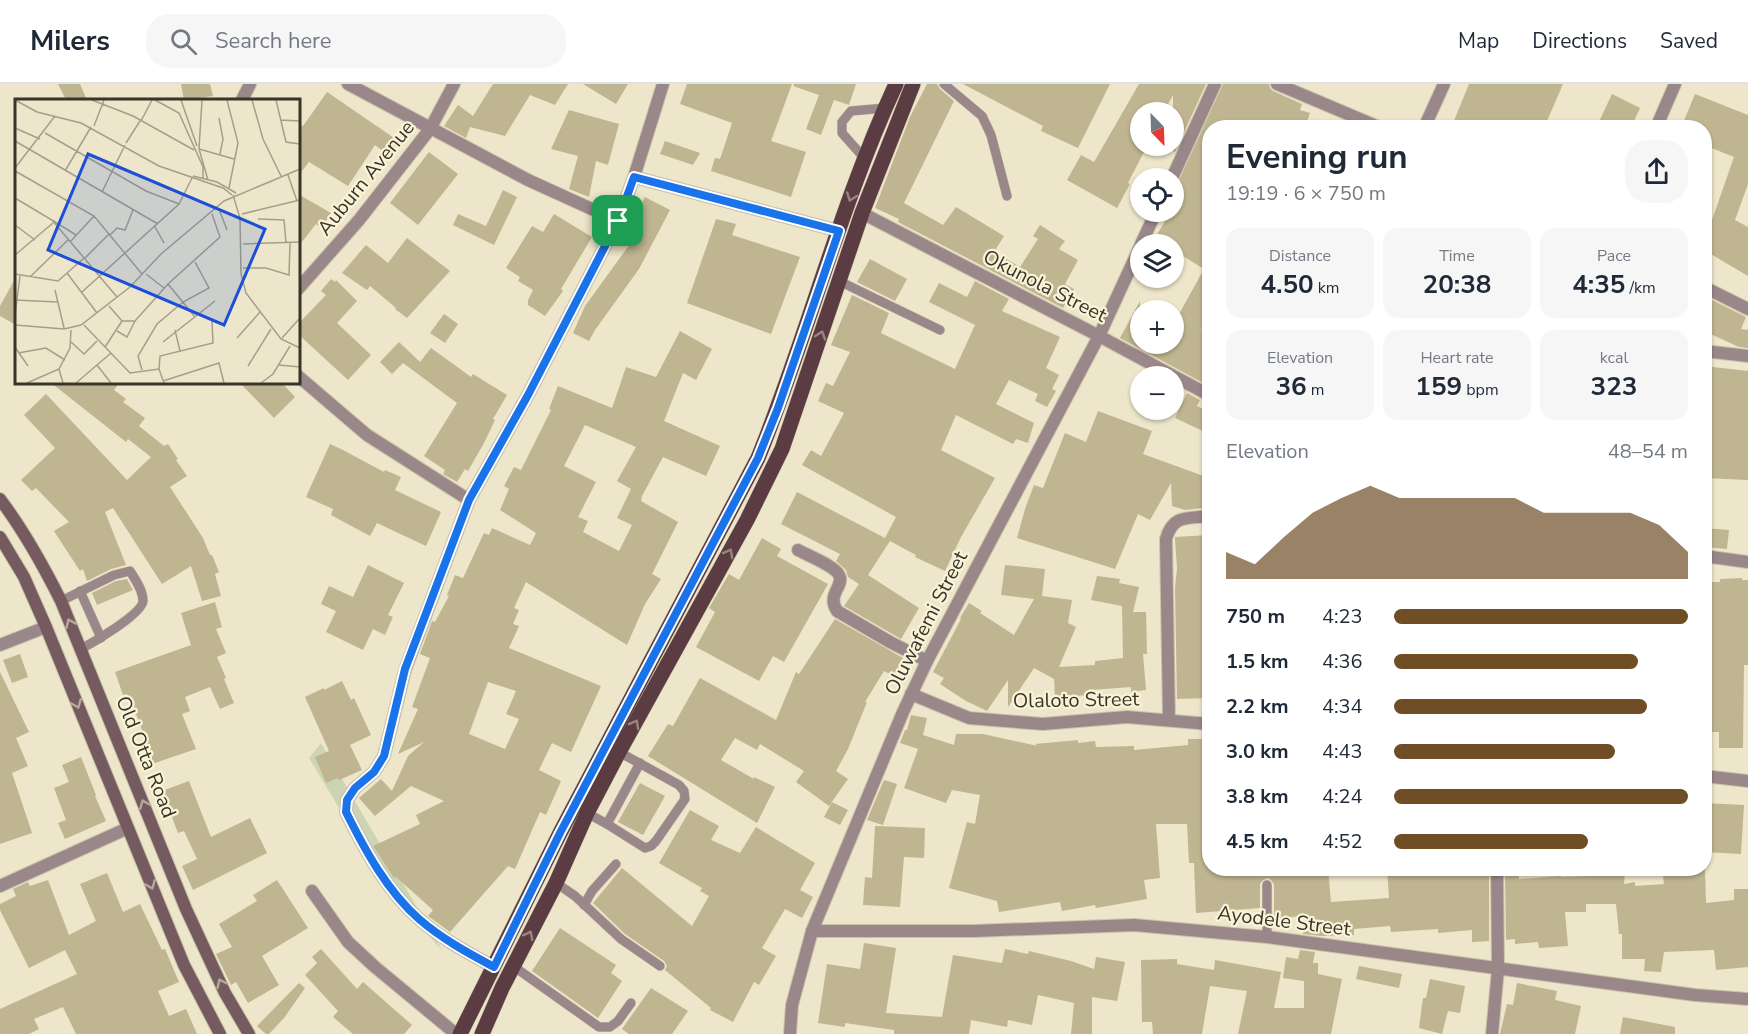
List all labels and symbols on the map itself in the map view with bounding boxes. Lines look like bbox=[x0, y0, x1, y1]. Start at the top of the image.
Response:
inset map bbox=[15, 99, 300, 384]
north arrow bbox=[1130, 102, 1184, 156]
street label: Auburn Avenue bbox=[311, 115, 421, 241]
one-way arrow bbox=[845, 191, 858, 202]
pin bbox=[592, 195, 643, 246]
street label: Okunola Street bbox=[979, 243, 1112, 329]
one-way arrow bbox=[814, 330, 827, 341]
street label: Oluwafemi Street bbox=[878, 546, 974, 700]
one-way arrow bbox=[722, 549, 733, 559]
one-way arrow bbox=[65, 619, 77, 630]
street label: Olaloto Street bbox=[1013, 685, 1140, 715]
street label: Old Otta Road bbox=[109, 692, 183, 822]
one-way arrow bbox=[70, 698, 82, 709]
one-way arrow bbox=[628, 719, 639, 730]
one-way arrow bbox=[139, 799, 151, 810]
one-way arrow bbox=[144, 878, 156, 889]
street label: Ayodele Street bbox=[1216, 899, 1353, 943]
one-way arrow bbox=[522, 931, 533, 942]
one-way arrow bbox=[216, 978, 228, 989]

